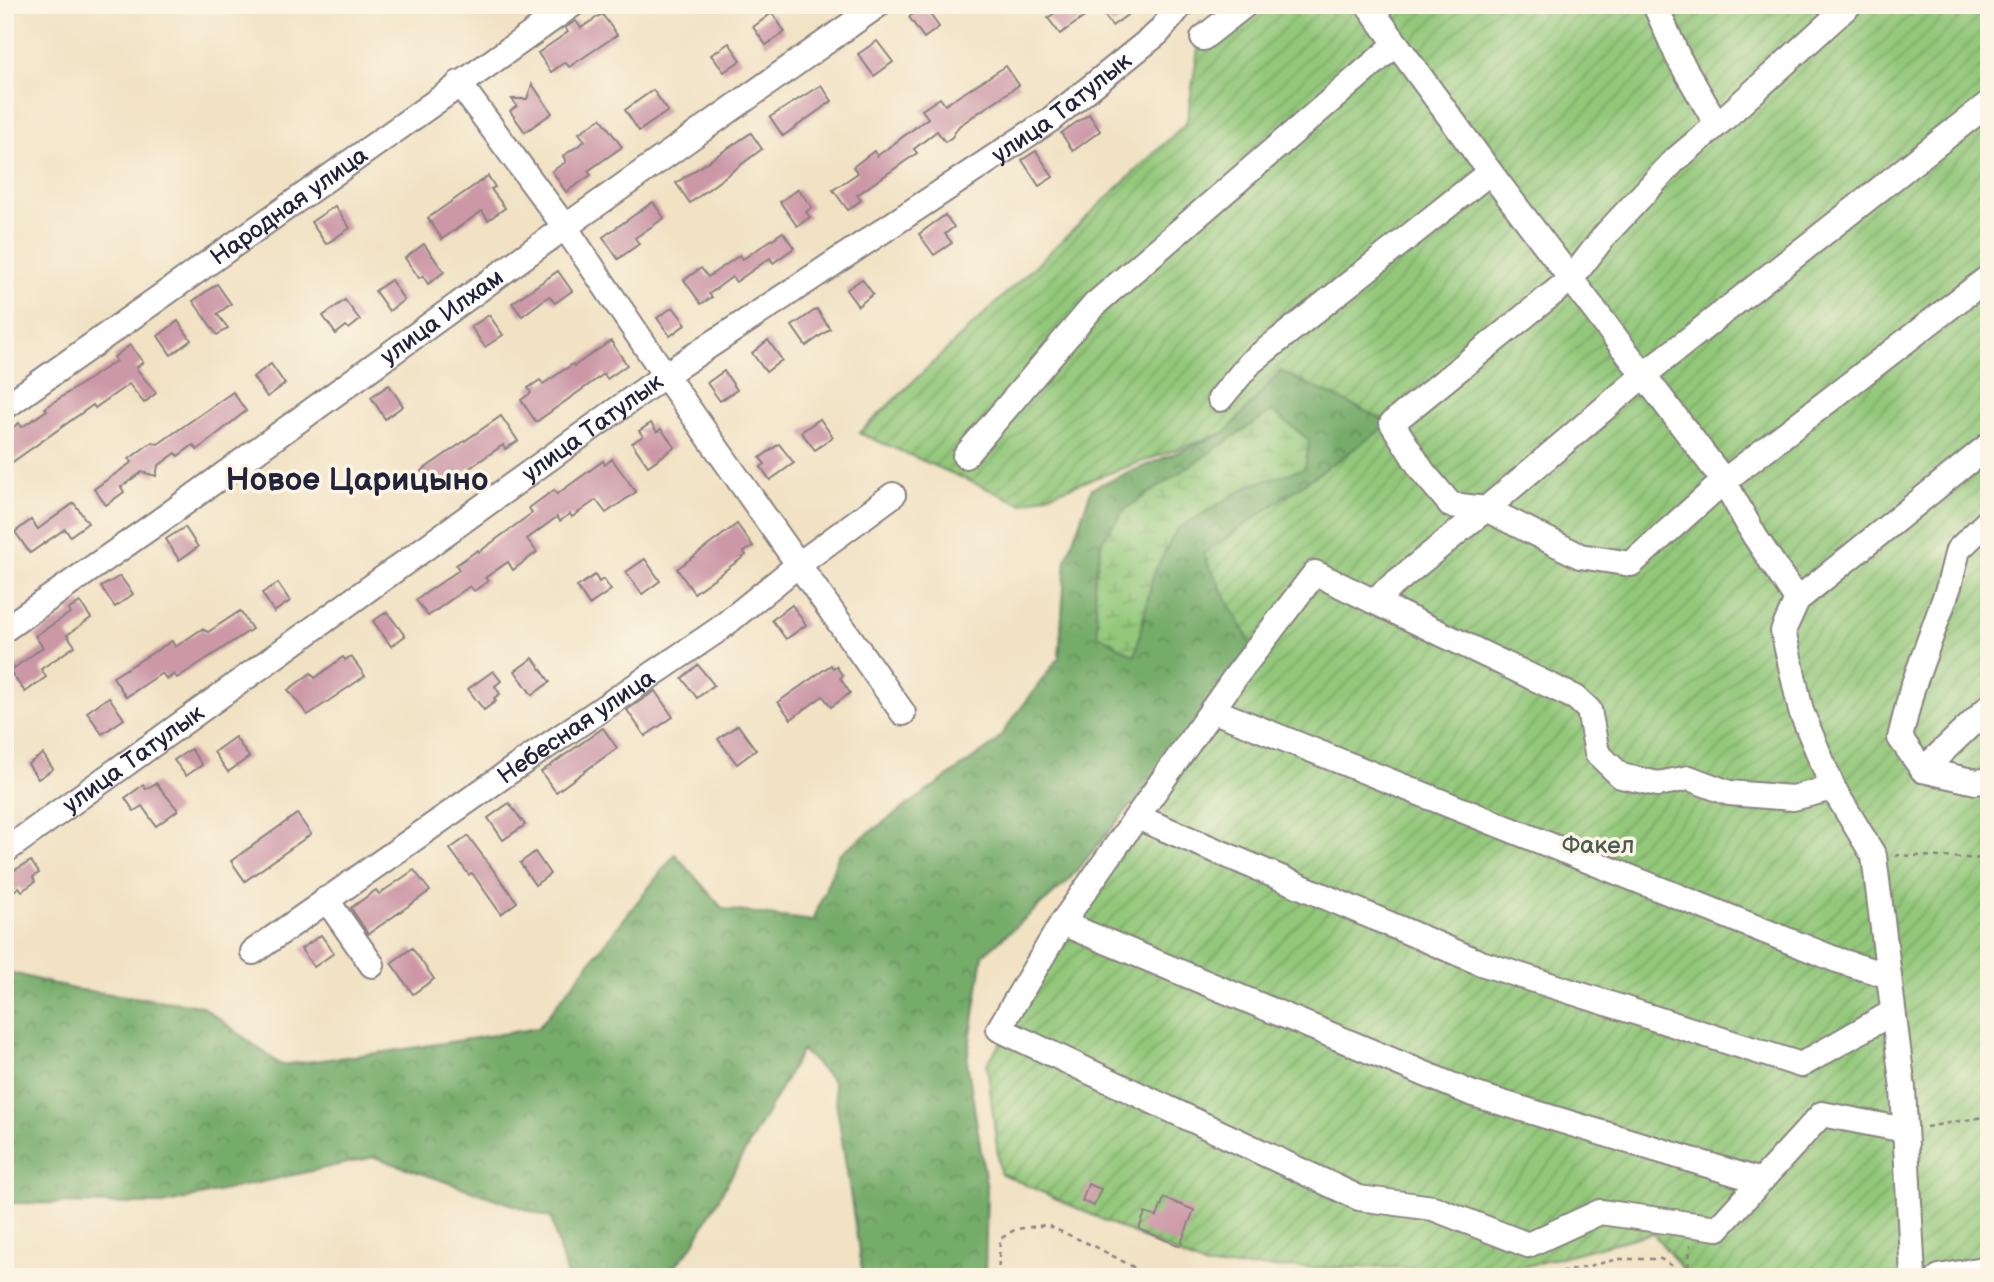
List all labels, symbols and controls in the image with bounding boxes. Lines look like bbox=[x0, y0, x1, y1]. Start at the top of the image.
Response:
street label: улица Татулык bbox=[986, 46, 1137, 170]
street label: Народная улица bbox=[205, 141, 373, 272]
street label: улица Илхам bbox=[375, 263, 509, 371]
street label: улица Татулык bbox=[516, 367, 669, 489]
district label: Новое Царицыно bbox=[226, 461, 488, 500]
street label: Небесная улица bbox=[492, 663, 660, 790]
street label: улица Татулык bbox=[57, 698, 210, 820]
park label: Факел bbox=[1562, 831, 1634, 860]

